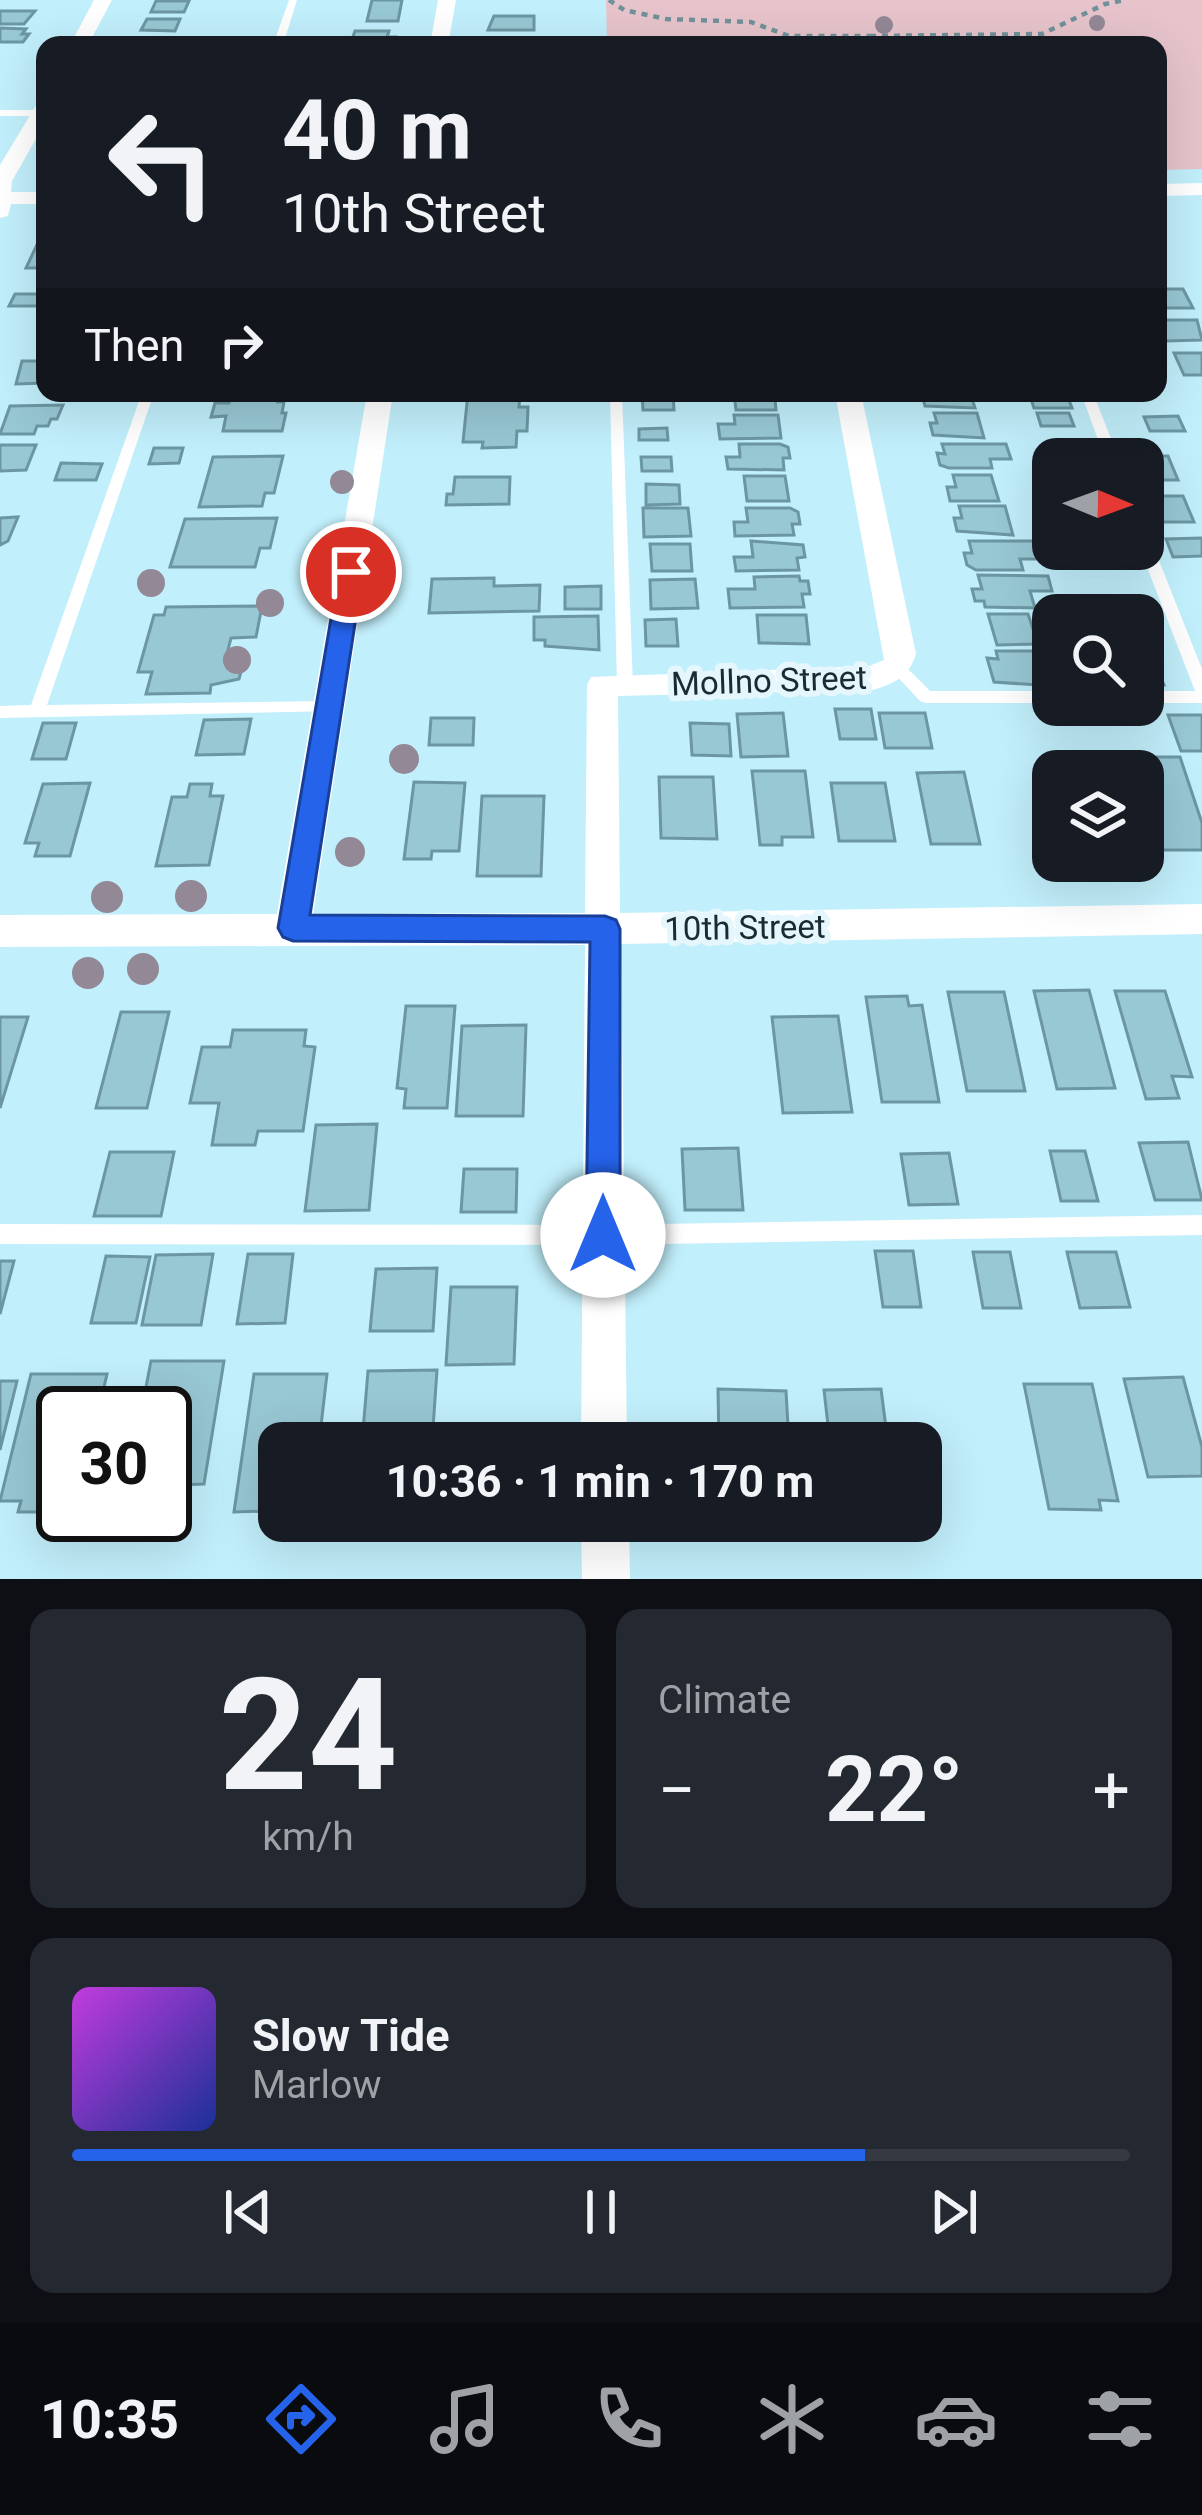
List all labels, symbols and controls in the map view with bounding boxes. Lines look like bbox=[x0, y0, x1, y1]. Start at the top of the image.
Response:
text: 40 m bbox=[282, 81, 472, 180]
icon: left bbox=[84, 84, 240, 240]
text: 10th Street bbox=[282, 182, 546, 245]
icon: right bbox=[208, 312, 274, 378]
text: Then bbox=[84, 319, 184, 372]
north arrow bbox=[1032, 438, 1164, 570]
map controls bbox=[1032, 438, 1164, 882]
pin bbox=[300, 521, 402, 623]
icon: arrive bbox=[318, 539, 384, 605]
button: search bbox=[1032, 594, 1164, 726]
street label: Mollno Street bbox=[670, 658, 868, 703]
button: layers bbox=[1032, 750, 1164, 882]
street label: 10th Street bbox=[664, 907, 826, 948]
position arrow bbox=[540, 1172, 666, 1298]
speed limit sign: 30 bbox=[36, 1386, 192, 1542]
text: 10:36 · 1 min · 170 m bbox=[386, 1455, 814, 1508]
text: 24 bbox=[218, 1644, 398, 1827]
text: Climate bbox=[658, 1677, 791, 1723]
text: 22° bbox=[825, 1738, 963, 1843]
text: − bbox=[658, 1752, 696, 1829]
text: + bbox=[1093, 1752, 1130, 1829]
text: km/h bbox=[262, 1814, 354, 1860]
text: Slow Tide bbox=[252, 2009, 450, 2062]
text: Marlow bbox=[252, 2062, 382, 2108]
icon: previous bbox=[215, 2179, 281, 2245]
icon: pause bbox=[568, 2179, 634, 2245]
icon: next bbox=[921, 2179, 987, 2245]
icon: directions bbox=[259, 2377, 343, 2461]
icon: music bbox=[423, 2377, 507, 2461]
icon: phone bbox=[587, 2377, 671, 2461]
icon: climate bbox=[750, 2377, 834, 2461]
icon: car bbox=[914, 2377, 998, 2461]
icon: filters bbox=[1078, 2377, 1162, 2461]
text: 10:35 bbox=[40, 2388, 179, 2451]

